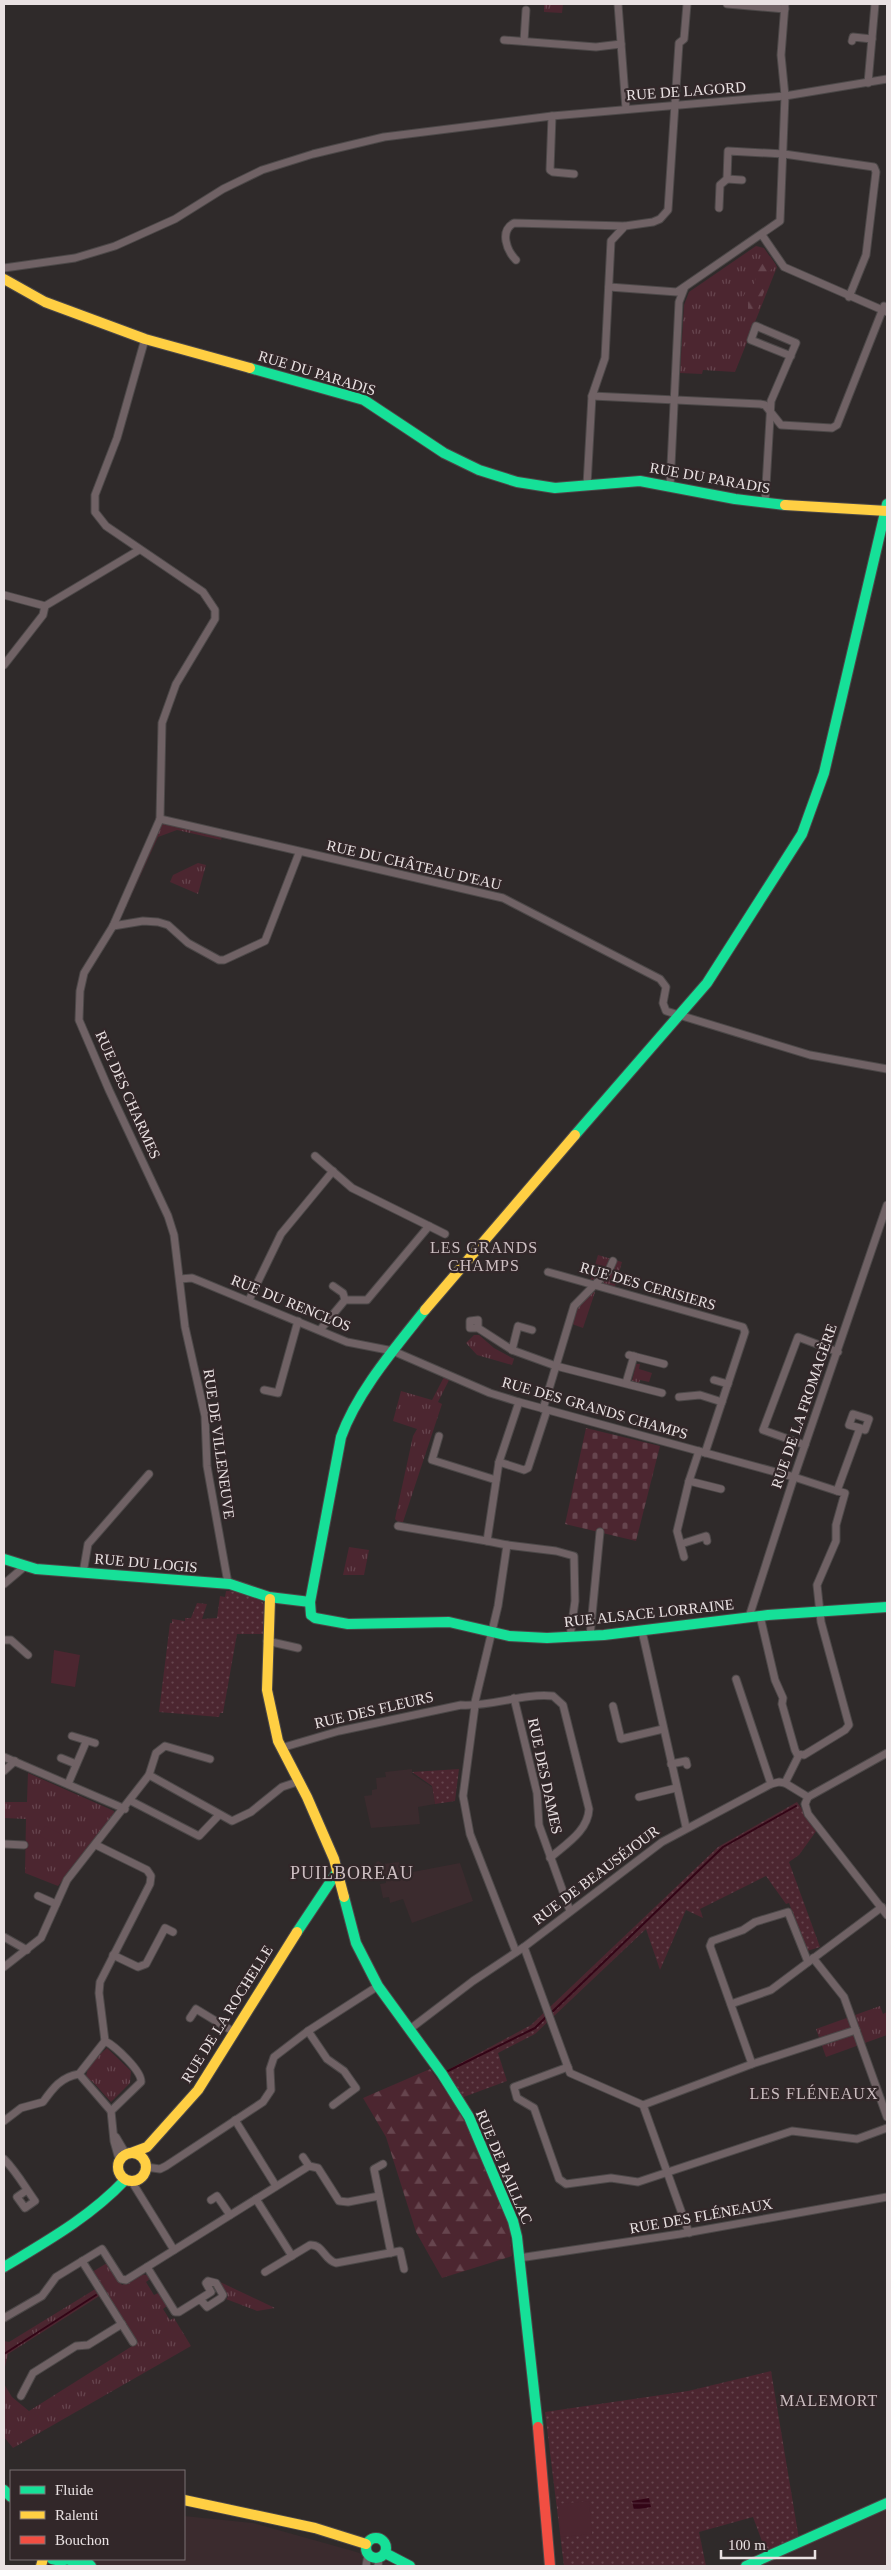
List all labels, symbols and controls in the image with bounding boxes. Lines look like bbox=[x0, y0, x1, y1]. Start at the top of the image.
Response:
street label: RUE DE LAGORD bbox=[626, 79, 747, 103]
street label: RUE DU PARADIS bbox=[256, 348, 378, 398]
street label: RUE DU PARADIS bbox=[649, 460, 771, 496]
street label: RUE DU CHÂTEAU D'EAU bbox=[325, 837, 503, 893]
street label: RUE DES CHARMES bbox=[93, 1029, 163, 1161]
district label: LES GRANDS CHAMPS bbox=[430, 1239, 538, 1274]
street label: RUE DES CERISIERS bbox=[578, 1259, 718, 1313]
street label: RUE DU RENCLOS bbox=[229, 1272, 353, 1334]
street label: RUE DE LA FROMAGÈRE bbox=[768, 1322, 840, 1490]
street label: RUE DE VILLENEUVE bbox=[201, 1368, 237, 1520]
street label: RUE DES GRANDS CHAMPS bbox=[500, 1374, 690, 1442]
street label: RUE DU LOGIS bbox=[94, 1551, 198, 1575]
street label: RUE ALSACE LORRAINE bbox=[563, 1596, 735, 1630]
street label: RUE DES FLEURS bbox=[313, 1689, 435, 1731]
street label: RUE DES DAMES bbox=[525, 1716, 565, 1836]
street label: RUE DE BEAUSÉJOUR bbox=[530, 1822, 662, 1928]
district label: PUILBOREAU bbox=[290, 1863, 414, 1883]
street label: RUE DE LA ROCHELLE bbox=[178, 1942, 276, 2086]
district label: LES FLÉNEAUX bbox=[750, 2084, 878, 2102]
street label: RUE DE BAILLAC bbox=[473, 2107, 535, 2227]
street label: RUE DES FLÉNEAUX bbox=[628, 2196, 774, 2236]
district label: MALEMORT bbox=[780, 2392, 878, 2409]
legend bbox=[10, 2470, 185, 2560]
text: Fluide bbox=[55, 2482, 94, 2498]
text: Ralenti bbox=[55, 2507, 98, 2523]
scale bar bbox=[721, 2528, 815, 2560]
text: Bouchon bbox=[55, 2532, 110, 2548]
text: 100 m bbox=[728, 2537, 766, 2553]

